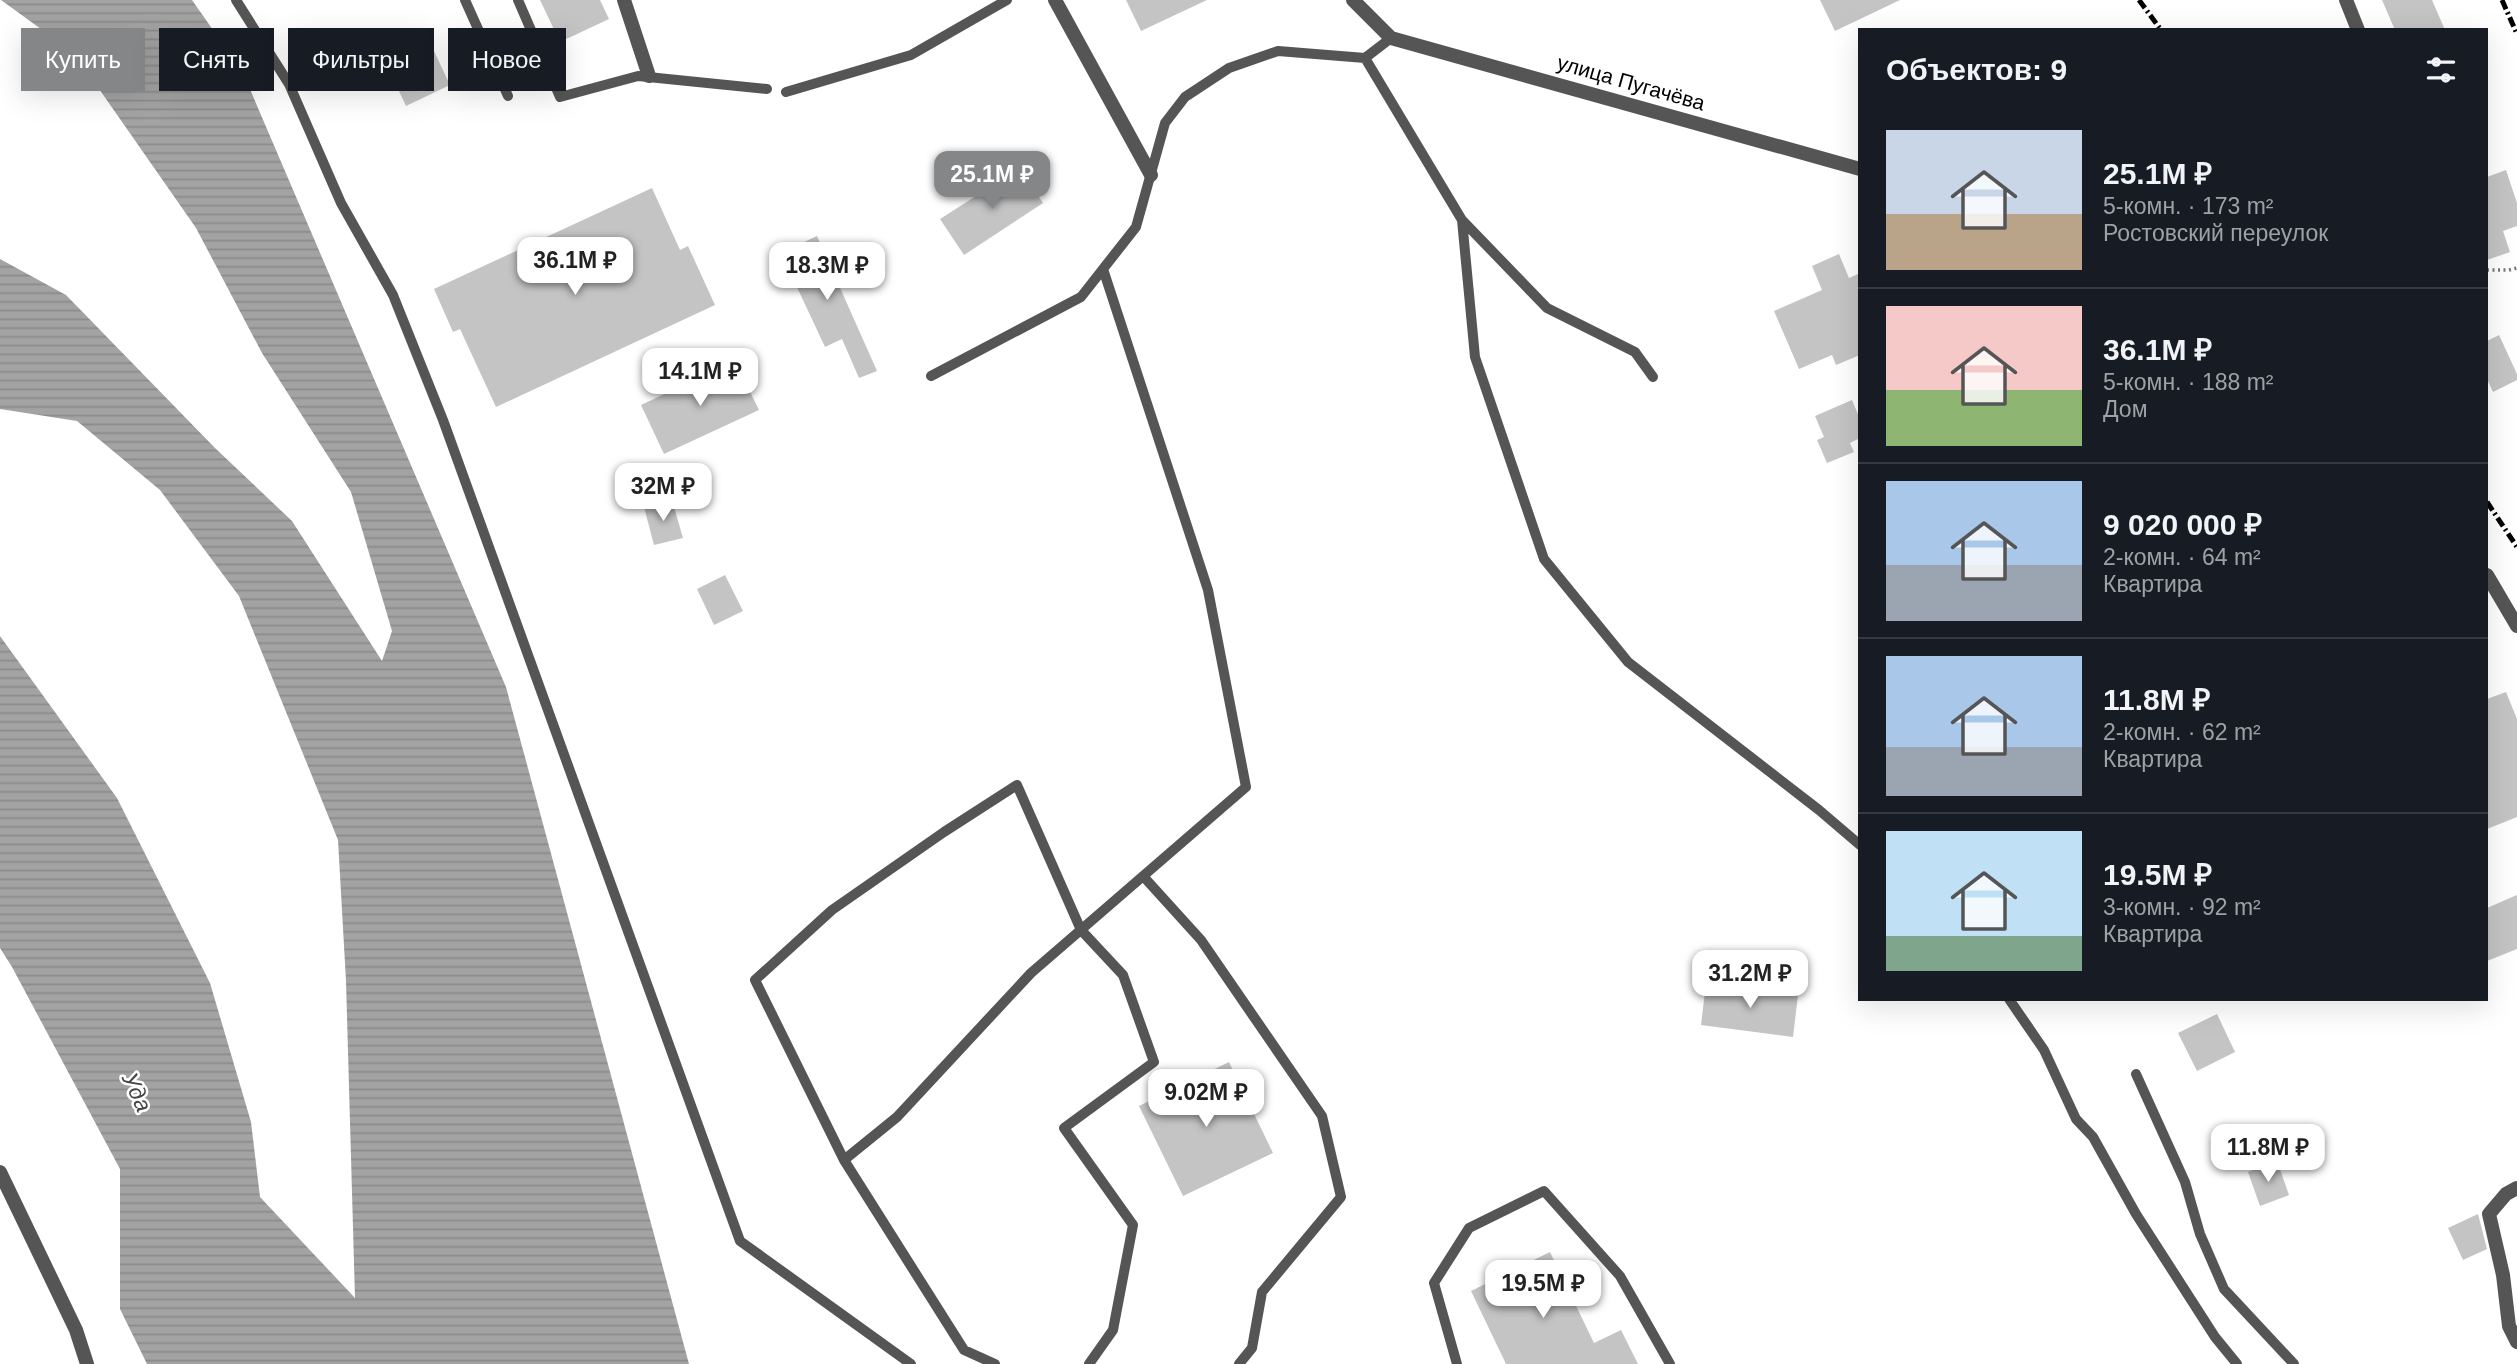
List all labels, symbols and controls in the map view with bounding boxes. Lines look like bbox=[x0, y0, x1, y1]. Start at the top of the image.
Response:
chip: Купить bbox=[21, 28, 145, 91]
chip: Снять bbox=[159, 28, 274, 91]
chip: Фильтры bbox=[288, 28, 434, 91]
chip: Новое bbox=[448, 28, 566, 91]
street label: улица Пугачёва bbox=[1555, 50, 1708, 115]
icon: filters bbox=[2422, 51, 2460, 89]
text: Объектов: 9 bbox=[1886, 53, 2067, 86]
pin: 25.1M ₽ bbox=[927, 152, 1057, 211]
text: 25.1M ₽ bbox=[2103, 157, 2212, 190]
icon: home bbox=[1942, 158, 2026, 242]
text: 25.1M ₽ bbox=[950, 161, 1034, 187]
text: 5-комн. · 173 m² bbox=[2103, 193, 2274, 219]
text: Ростовский переулок bbox=[2103, 220, 2328, 246]
pin: 36.1M ₽ bbox=[510, 238, 640, 297]
pin: 18.3M ₽ bbox=[762, 243, 892, 302]
text: 36.1M ₽ bbox=[533, 247, 617, 273]
text: 18.3M ₽ bbox=[785, 252, 869, 278]
text: 36.1M ₽ bbox=[2103, 333, 2212, 366]
icon: home bbox=[1942, 334, 2026, 418]
pin: 14.1M ₽ bbox=[635, 348, 765, 408]
text: 14.1M ₽ bbox=[658, 358, 742, 384]
text: 5-комн. · 188 m² bbox=[2103, 369, 2274, 395]
text: Дом bbox=[2103, 396, 2147, 422]
pin: 32M ₽ bbox=[614, 463, 712, 523]
text: 32M ₽ bbox=[631, 473, 695, 499]
text: 9 020 000 ₽ bbox=[2103, 508, 2262, 541]
icon: home bbox=[1942, 509, 2026, 593]
text: 2-комн. · 64 m² bbox=[2103, 544, 2261, 570]
text: Квартира bbox=[2103, 571, 2202, 597]
text: 11.8M ₽ bbox=[2103, 683, 2211, 716]
icon: home bbox=[1942, 684, 2026, 768]
text: 2-комн. · 62 m² bbox=[2103, 719, 2261, 745]
text: Квартира bbox=[2103, 746, 2202, 772]
text: 19.5M ₽ bbox=[2103, 858, 2212, 891]
icon: home bbox=[1942, 859, 2026, 943]
text: 3-комн. · 92 m² bbox=[2103, 894, 2261, 920]
text: Квартира bbox=[2103, 921, 2202, 947]
pin: 31.2M ₽ bbox=[1685, 950, 1815, 1010]
text: 31.2M ₽ bbox=[1708, 960, 1792, 986]
water label: Уда bbox=[116, 1067, 157, 1116]
pin: 9.02M ₽ bbox=[1141, 1070, 1271, 1129]
text: 9.02M ₽ bbox=[1164, 1079, 1248, 1105]
pin: 11.8M ₽ bbox=[2203, 1124, 2333, 1184]
text: 11.8M ₽ bbox=[2227, 1134, 2309, 1160]
pin: 19.5M ₽ bbox=[1478, 1260, 1608, 1320]
text: 19.5M ₽ bbox=[1501, 1270, 1585, 1296]

